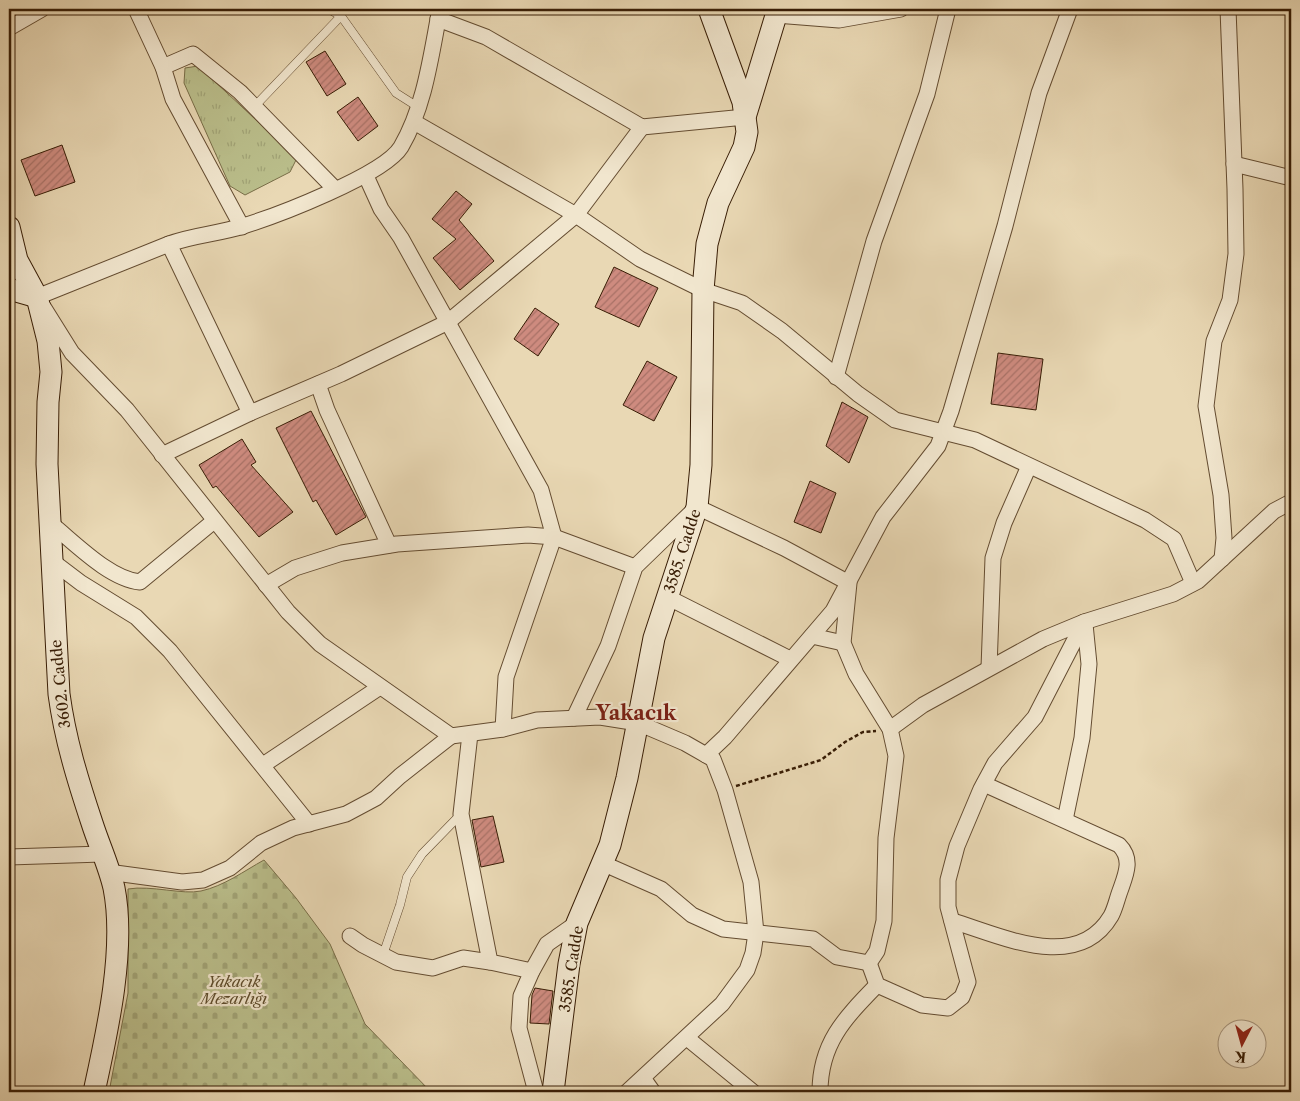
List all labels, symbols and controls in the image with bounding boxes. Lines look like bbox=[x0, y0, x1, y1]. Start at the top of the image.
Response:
street label: 3585. Cadde bbox=[659, 506, 705, 596]
street label: 3602. Cadde bbox=[46, 639, 74, 729]
district label: Yakacık bbox=[595, 701, 677, 725]
street label: 3585. Cadde bbox=[555, 924, 587, 1014]
park label: Yakacık Mezarlığı bbox=[199, 972, 267, 1008]
north arrow bbox=[1218, 1018, 1268, 1068]
text: K bbox=[1233, 1047, 1247, 1066]

